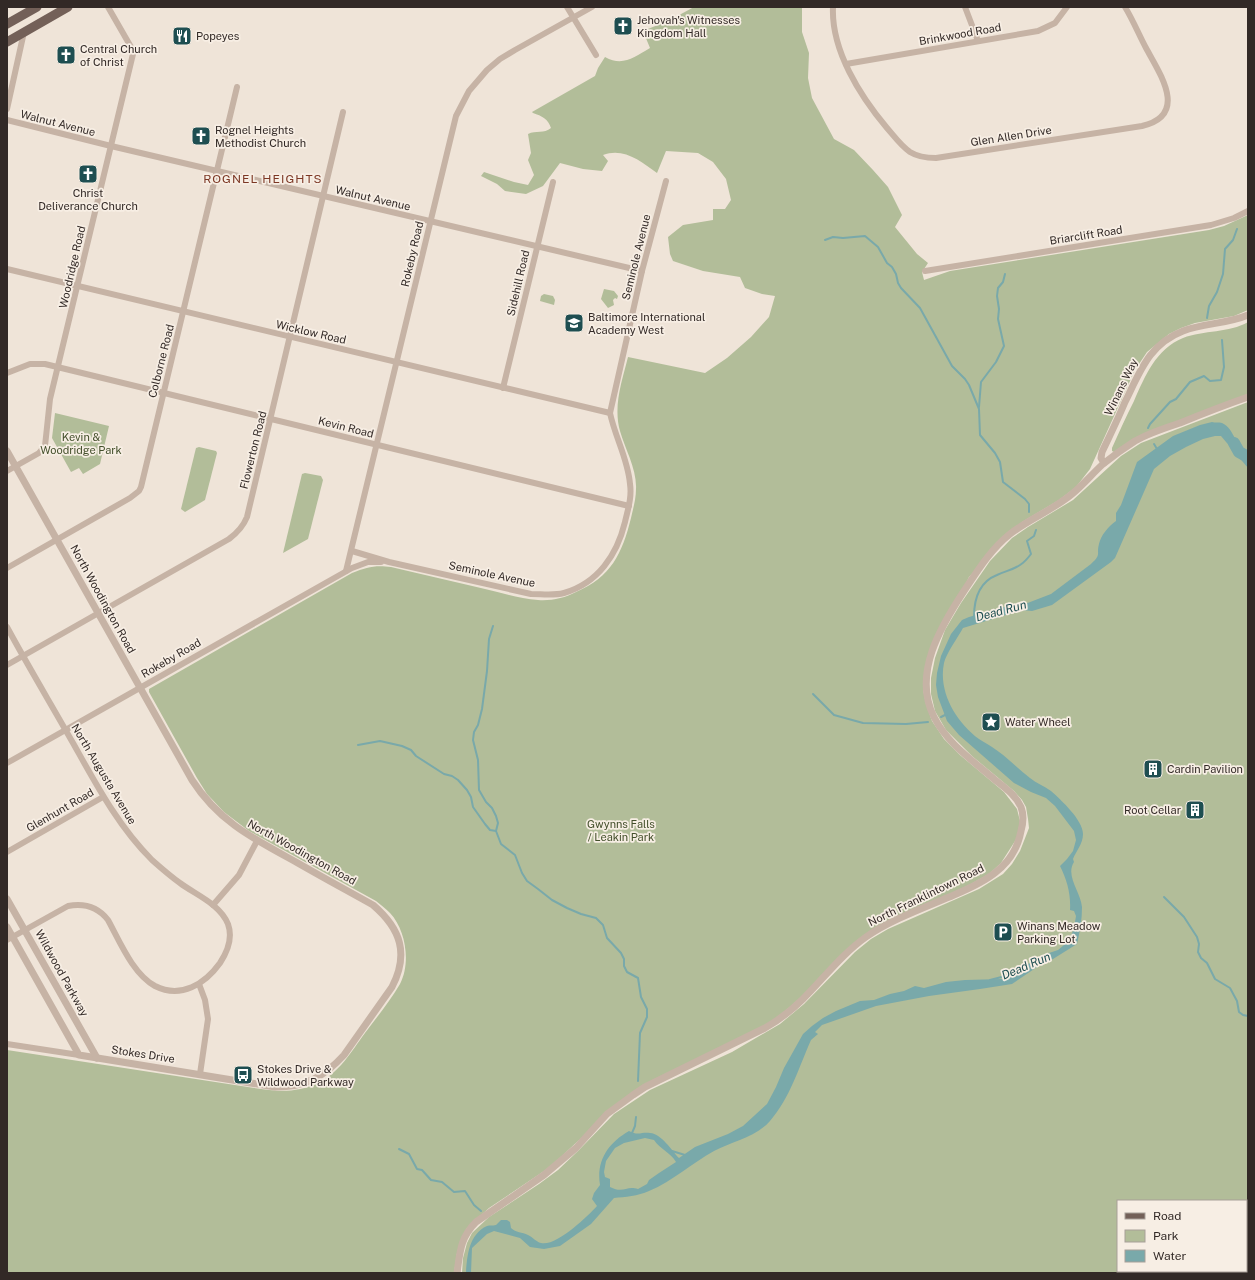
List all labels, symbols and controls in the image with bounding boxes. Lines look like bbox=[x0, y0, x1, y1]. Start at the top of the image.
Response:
place label: Jehovah's Witnesses Kingdom Hall bbox=[637, 14, 740, 39]
church icon: Jehovah's Witnesses Kingdom Hall bbox=[612, 15, 634, 37]
street label: Brinkwood Road bbox=[918, 21, 1002, 47]
restaurant icon: Popeyes bbox=[171, 25, 193, 47]
place label: Popeyes bbox=[196, 30, 240, 42]
place label: Central Church of Christ bbox=[80, 43, 157, 68]
church icon: Central Church of Christ bbox=[55, 44, 77, 66]
street label: Walnut Avenue bbox=[19, 108, 97, 138]
place label: Rognel Heights Methodist Church bbox=[215, 124, 306, 149]
street label: Glen Allen Drive bbox=[970, 124, 1052, 148]
church icon: Rognel Heights Methodist Church bbox=[190, 125, 212, 147]
church icon: Christ Deliverance Church bbox=[77, 163, 99, 185]
district label: ROGNEL HEIGHTS bbox=[203, 172, 323, 186]
street label: Walnut Avenue bbox=[334, 184, 412, 212]
place label: Christ Deliverance Church bbox=[38, 187, 138, 212]
street label: Seminole Avenue bbox=[620, 213, 652, 301]
street label: Rokeby Road bbox=[399, 220, 425, 288]
street label: Briarclift Road bbox=[1049, 223, 1123, 247]
street label: Woodridge Road bbox=[57, 225, 87, 309]
street label: Sidehill Road bbox=[505, 249, 531, 317]
place label: Baltimore International Academy West bbox=[588, 311, 705, 336]
school or university icon: Baltimore International Academy West bbox=[563, 312, 585, 334]
street label: Wicklow Road bbox=[275, 318, 347, 346]
street label: Colborne Road bbox=[146, 323, 176, 399]
street label: Winans Way bbox=[1102, 357, 1140, 417]
street label: Flowerton Road bbox=[238, 410, 268, 490]
street label: Kevin Road bbox=[317, 414, 375, 440]
park label: Kevin & Woodridge Park bbox=[40, 431, 122, 456]
street label: North Woodington Road bbox=[68, 543, 138, 655]
street label: Seminole Avenue bbox=[448, 559, 536, 589]
water label: Dead Run bbox=[974, 597, 1028, 624]
street label: Rokeby Road bbox=[139, 636, 203, 680]
place icon: Water Wheel bbox=[980, 711, 1002, 733]
place label: Water Wheel bbox=[1005, 716, 1071, 728]
street label: North Augusta Avenue bbox=[69, 722, 139, 826]
building icon: Cardin Pavilion bbox=[1142, 758, 1164, 780]
place label: Cardin Pavilion bbox=[1167, 763, 1243, 775]
street label: Glenhunt Road bbox=[24, 786, 96, 834]
building icon: Root Cellar bbox=[1184, 799, 1206, 821]
place label: Root Cellar bbox=[1124, 804, 1181, 816]
street label: North Woodington Road bbox=[246, 817, 358, 887]
park label: Gwynns Falls / Leakin Park bbox=[587, 818, 655, 843]
street label: North Franklintown Road bbox=[866, 862, 986, 928]
place label: Winans Meadow Parking Lot bbox=[1017, 920, 1101, 945]
parking icon: Winans Meadow Parking Lot bbox=[992, 921, 1014, 943]
street label: Wildwood Parkway bbox=[33, 928, 91, 1018]
water label: Dead Run bbox=[999, 949, 1053, 983]
street label: Stokes Drive bbox=[110, 1043, 176, 1065]
place label: Stokes Drive & Wildwood Parkway bbox=[257, 1063, 354, 1088]
bus stop icon: Stokes Drive & Wildwood Parkway bbox=[232, 1064, 254, 1086]
legend bbox=[1117, 1200, 1247, 1272]
text: Road bbox=[1153, 1209, 1181, 1223]
text: Park bbox=[1153, 1229, 1179, 1243]
text: Water bbox=[1153, 1249, 1187, 1263]

